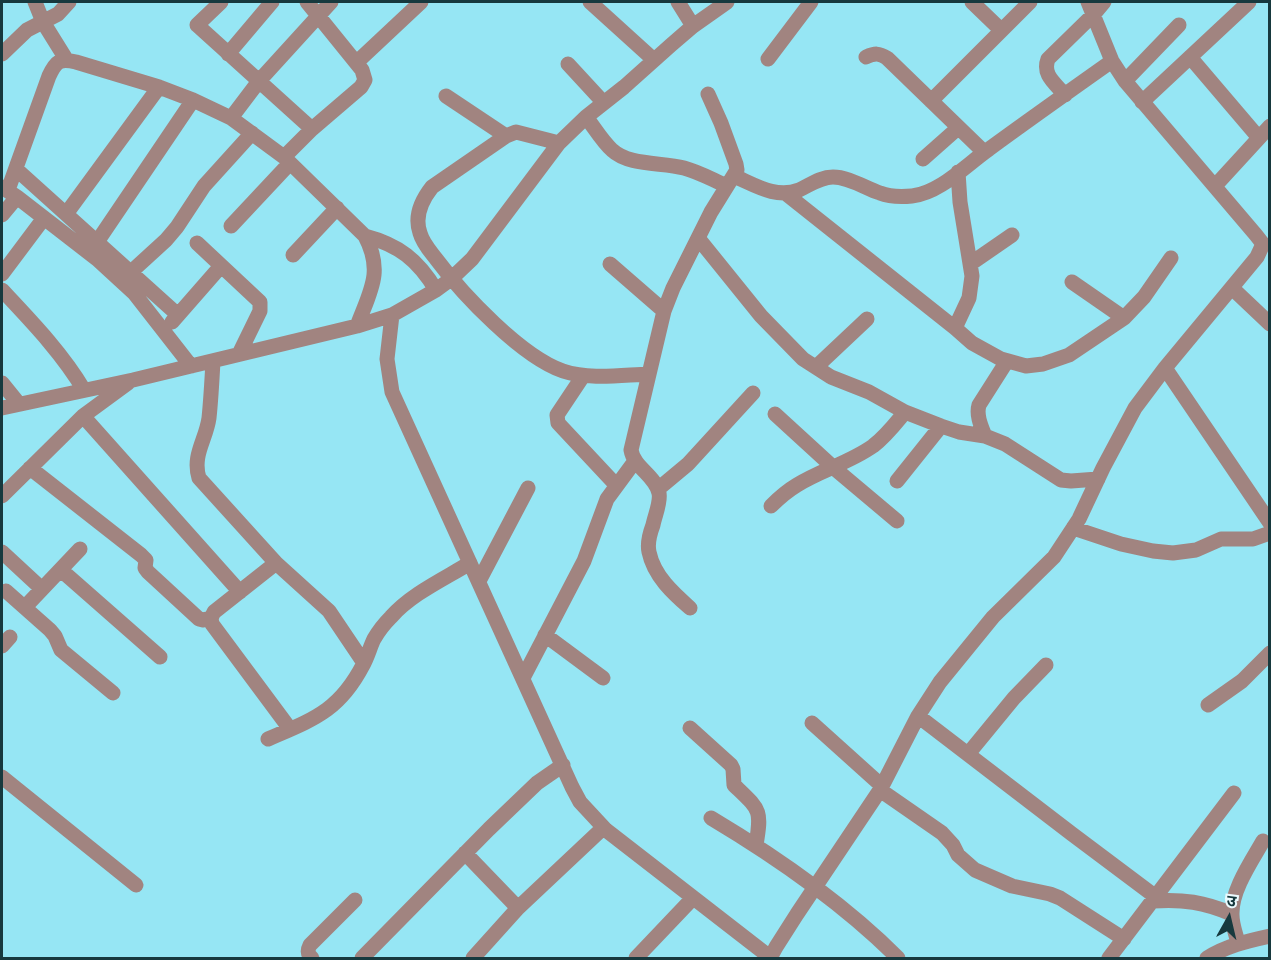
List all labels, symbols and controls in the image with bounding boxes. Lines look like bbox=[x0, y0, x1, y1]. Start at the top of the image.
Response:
north arrow bbox=[1199, 888, 1259, 948]
text: उ bbox=[1225, 890, 1238, 911]

